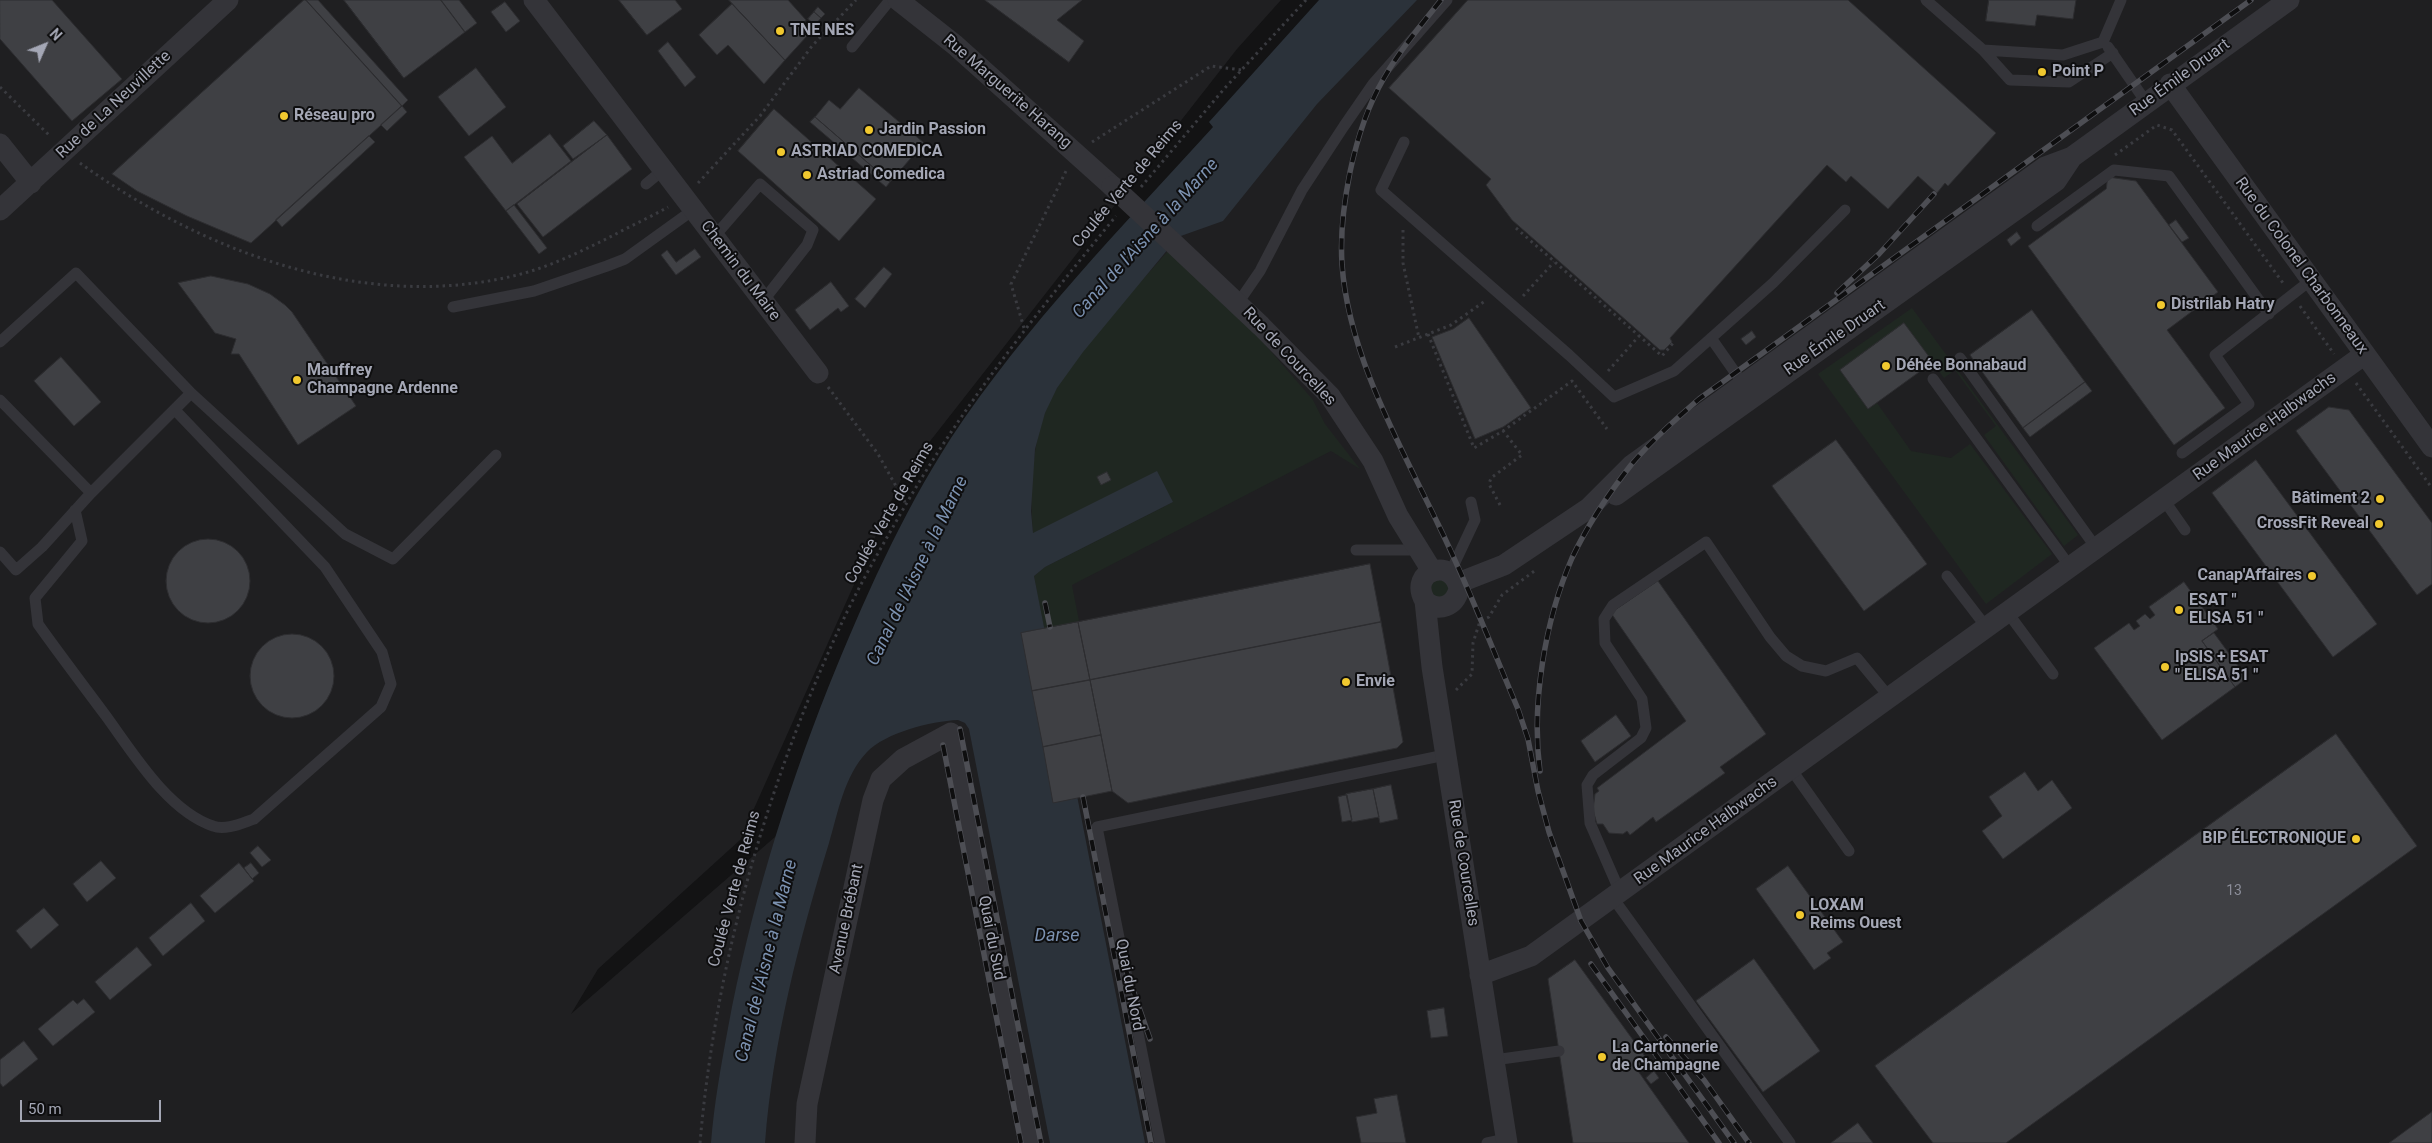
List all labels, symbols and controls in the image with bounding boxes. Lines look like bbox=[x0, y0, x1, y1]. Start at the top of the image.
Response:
north arrow bbox=[20, 20, 70, 70]
place label: TNE NES bbox=[790, 21, 854, 41]
text: N bbox=[47, 25, 65, 44]
marker: TNE NES bbox=[774, 25, 786, 37]
street label: Rue Marguerite Harang bbox=[939, 31, 1075, 153]
street label: Rue Émile Druart bbox=[2126, 35, 2234, 121]
street label: Rue de La Neuvillette bbox=[53, 47, 175, 163]
place label: Point P bbox=[2052, 62, 2104, 82]
marker: Point P bbox=[2036, 66, 2048, 78]
place label: Réseau pro bbox=[294, 106, 375, 126]
marker: Réseau pro bbox=[278, 110, 290, 122]
street label: Coulée Verte de Reims bbox=[1069, 116, 1187, 252]
place label: Jardin Passion bbox=[879, 120, 986, 140]
marker: Jardin Passion bbox=[863, 124, 875, 136]
place label: ASTRIAD COMEDICA bbox=[791, 142, 943, 162]
marker: ASTRIAD COMEDICA bbox=[775, 146, 787, 158]
water label: Canal de l'Aisne à la Marne bbox=[1068, 154, 1224, 324]
place label: Astriad Comedica bbox=[817, 165, 945, 185]
marker: Astriad Comedica bbox=[801, 169, 813, 181]
street label: Rue du Colonel Charbonneaux bbox=[2230, 174, 2372, 358]
street label: Chemin du Maire bbox=[696, 217, 784, 325]
place label: Distrilab Hatry bbox=[2171, 295, 2274, 315]
street label: Rue Émile Druart bbox=[1781, 296, 1889, 380]
marker: Distrilab Hatry bbox=[2155, 299, 2167, 311]
street label: Rue de Courcelles bbox=[1238, 304, 1340, 410]
place label: Déhée Bonnabaud bbox=[1896, 356, 2027, 376]
marker: Déhée Bonnabaud bbox=[1880, 360, 1892, 372]
place label: Mauffrey Champagne Ardenne bbox=[307, 361, 458, 399]
street label: Rue Maurice Halbwachs bbox=[2190, 369, 2340, 485]
marker: Mauffrey Champagne Ardenne bbox=[291, 374, 303, 386]
street label: Coulée Verte de Reims bbox=[841, 438, 939, 588]
water label: Canal de l'Aisne à la Marne bbox=[863, 473, 973, 669]
place label: Bâtiment 2 bbox=[2292, 489, 2370, 509]
marker: Bâtiment 2 bbox=[2374, 493, 2386, 505]
place label: CrossFit Reveal bbox=[2257, 514, 2369, 534]
marker: CrossFit Reveal bbox=[2373, 518, 2385, 530]
place label: Canap'Affaires bbox=[2197, 566, 2302, 586]
marker: Canap'Affaires bbox=[2306, 570, 2318, 582]
place label: ESAT " ELISA 51 " bbox=[2189, 591, 2263, 629]
marker: ESAT " ELISA 51 " bbox=[2173, 604, 2185, 616]
place label: IpSIS + ESAT " ELISA 51 " bbox=[2175, 648, 2268, 686]
marker: IpSIS + ESAT " ELISA 51 " bbox=[2159, 661, 2171, 673]
place label: Envie bbox=[1356, 672, 1395, 692]
marker: Envie bbox=[1340, 676, 1352, 688]
street label: Rue Maurice Halbwachs bbox=[1631, 773, 1781, 889]
street label: Rue de Courcelles bbox=[1444, 798, 1482, 928]
street label: Coulée Verte de Reims bbox=[705, 809, 765, 969]
place label: BIP ÉLECTRONIQUE bbox=[2202, 829, 2346, 849]
marker: BIP ÉLECTRONIQUE bbox=[2350, 833, 2362, 845]
water label: Canal de l'Aisne à la Marne bbox=[731, 857, 803, 1065]
street label: Avenue Brébant bbox=[826, 862, 868, 976]
house number: 13 bbox=[2226, 883, 2242, 899]
street label: Quai du Sud bbox=[973, 894, 1009, 982]
place label: LOXAM Reims Ouest bbox=[1810, 896, 1901, 934]
marker: LOXAM Reims Ouest bbox=[1794, 909, 1806, 921]
water label: Darse bbox=[1034, 925, 1080, 947]
street label: Quai du Nord bbox=[1111, 938, 1147, 1032]
place label: La Cartonnerie de Champagne bbox=[1612, 1038, 1720, 1076]
marker: La Cartonnerie de Champagne bbox=[1596, 1051, 1608, 1063]
scale bar bbox=[22, 1090, 164, 1122]
text: 50 m bbox=[28, 1100, 62, 1118]

